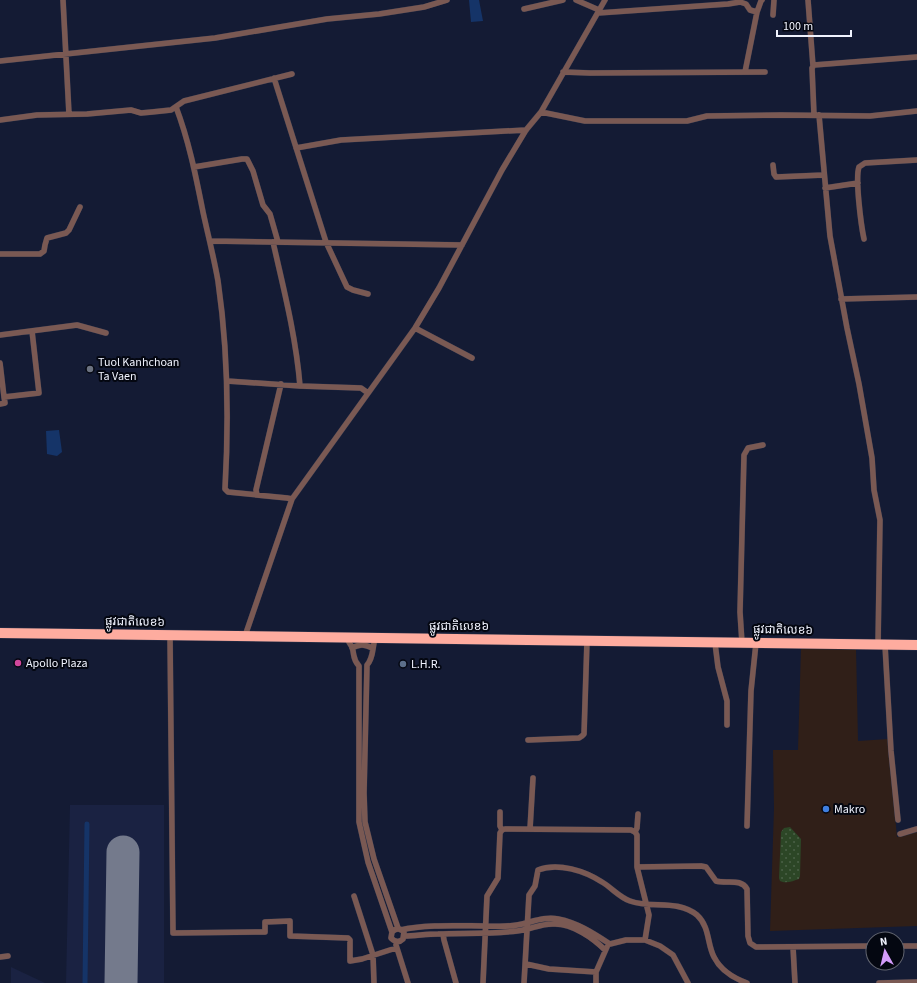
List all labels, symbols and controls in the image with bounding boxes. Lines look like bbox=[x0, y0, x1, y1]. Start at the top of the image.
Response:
scale bar bbox=[777, 12, 851, 38]
text: 100 m bbox=[783, 18, 813, 35]
place label: Tuol Kanhchoan Ta Vaen bbox=[98, 354, 179, 385]
marker: Tuol Kanhchoan Ta Vaen bbox=[85, 364, 95, 374]
street label: ផ្លូវជាតិលេខ៦ bbox=[105, 613, 165, 633]
street label: ផ្លូវជាតិលេខ៦ bbox=[429, 618, 489, 636]
street label: ផ្លូវជាតិលេខ៦ bbox=[753, 621, 813, 641]
place label: Apollo Plaza bbox=[26, 655, 87, 672]
place label: L.H.R. bbox=[411, 656, 440, 673]
marker: Apollo Plaza bbox=[13, 658, 23, 668]
marker: L.H.R. bbox=[398, 659, 408, 669]
place label: Makro bbox=[834, 801, 865, 818]
marker: Makro bbox=[821, 804, 831, 814]
north arrow bbox=[865, 931, 905, 971]
text: N bbox=[879, 934, 888, 950]

